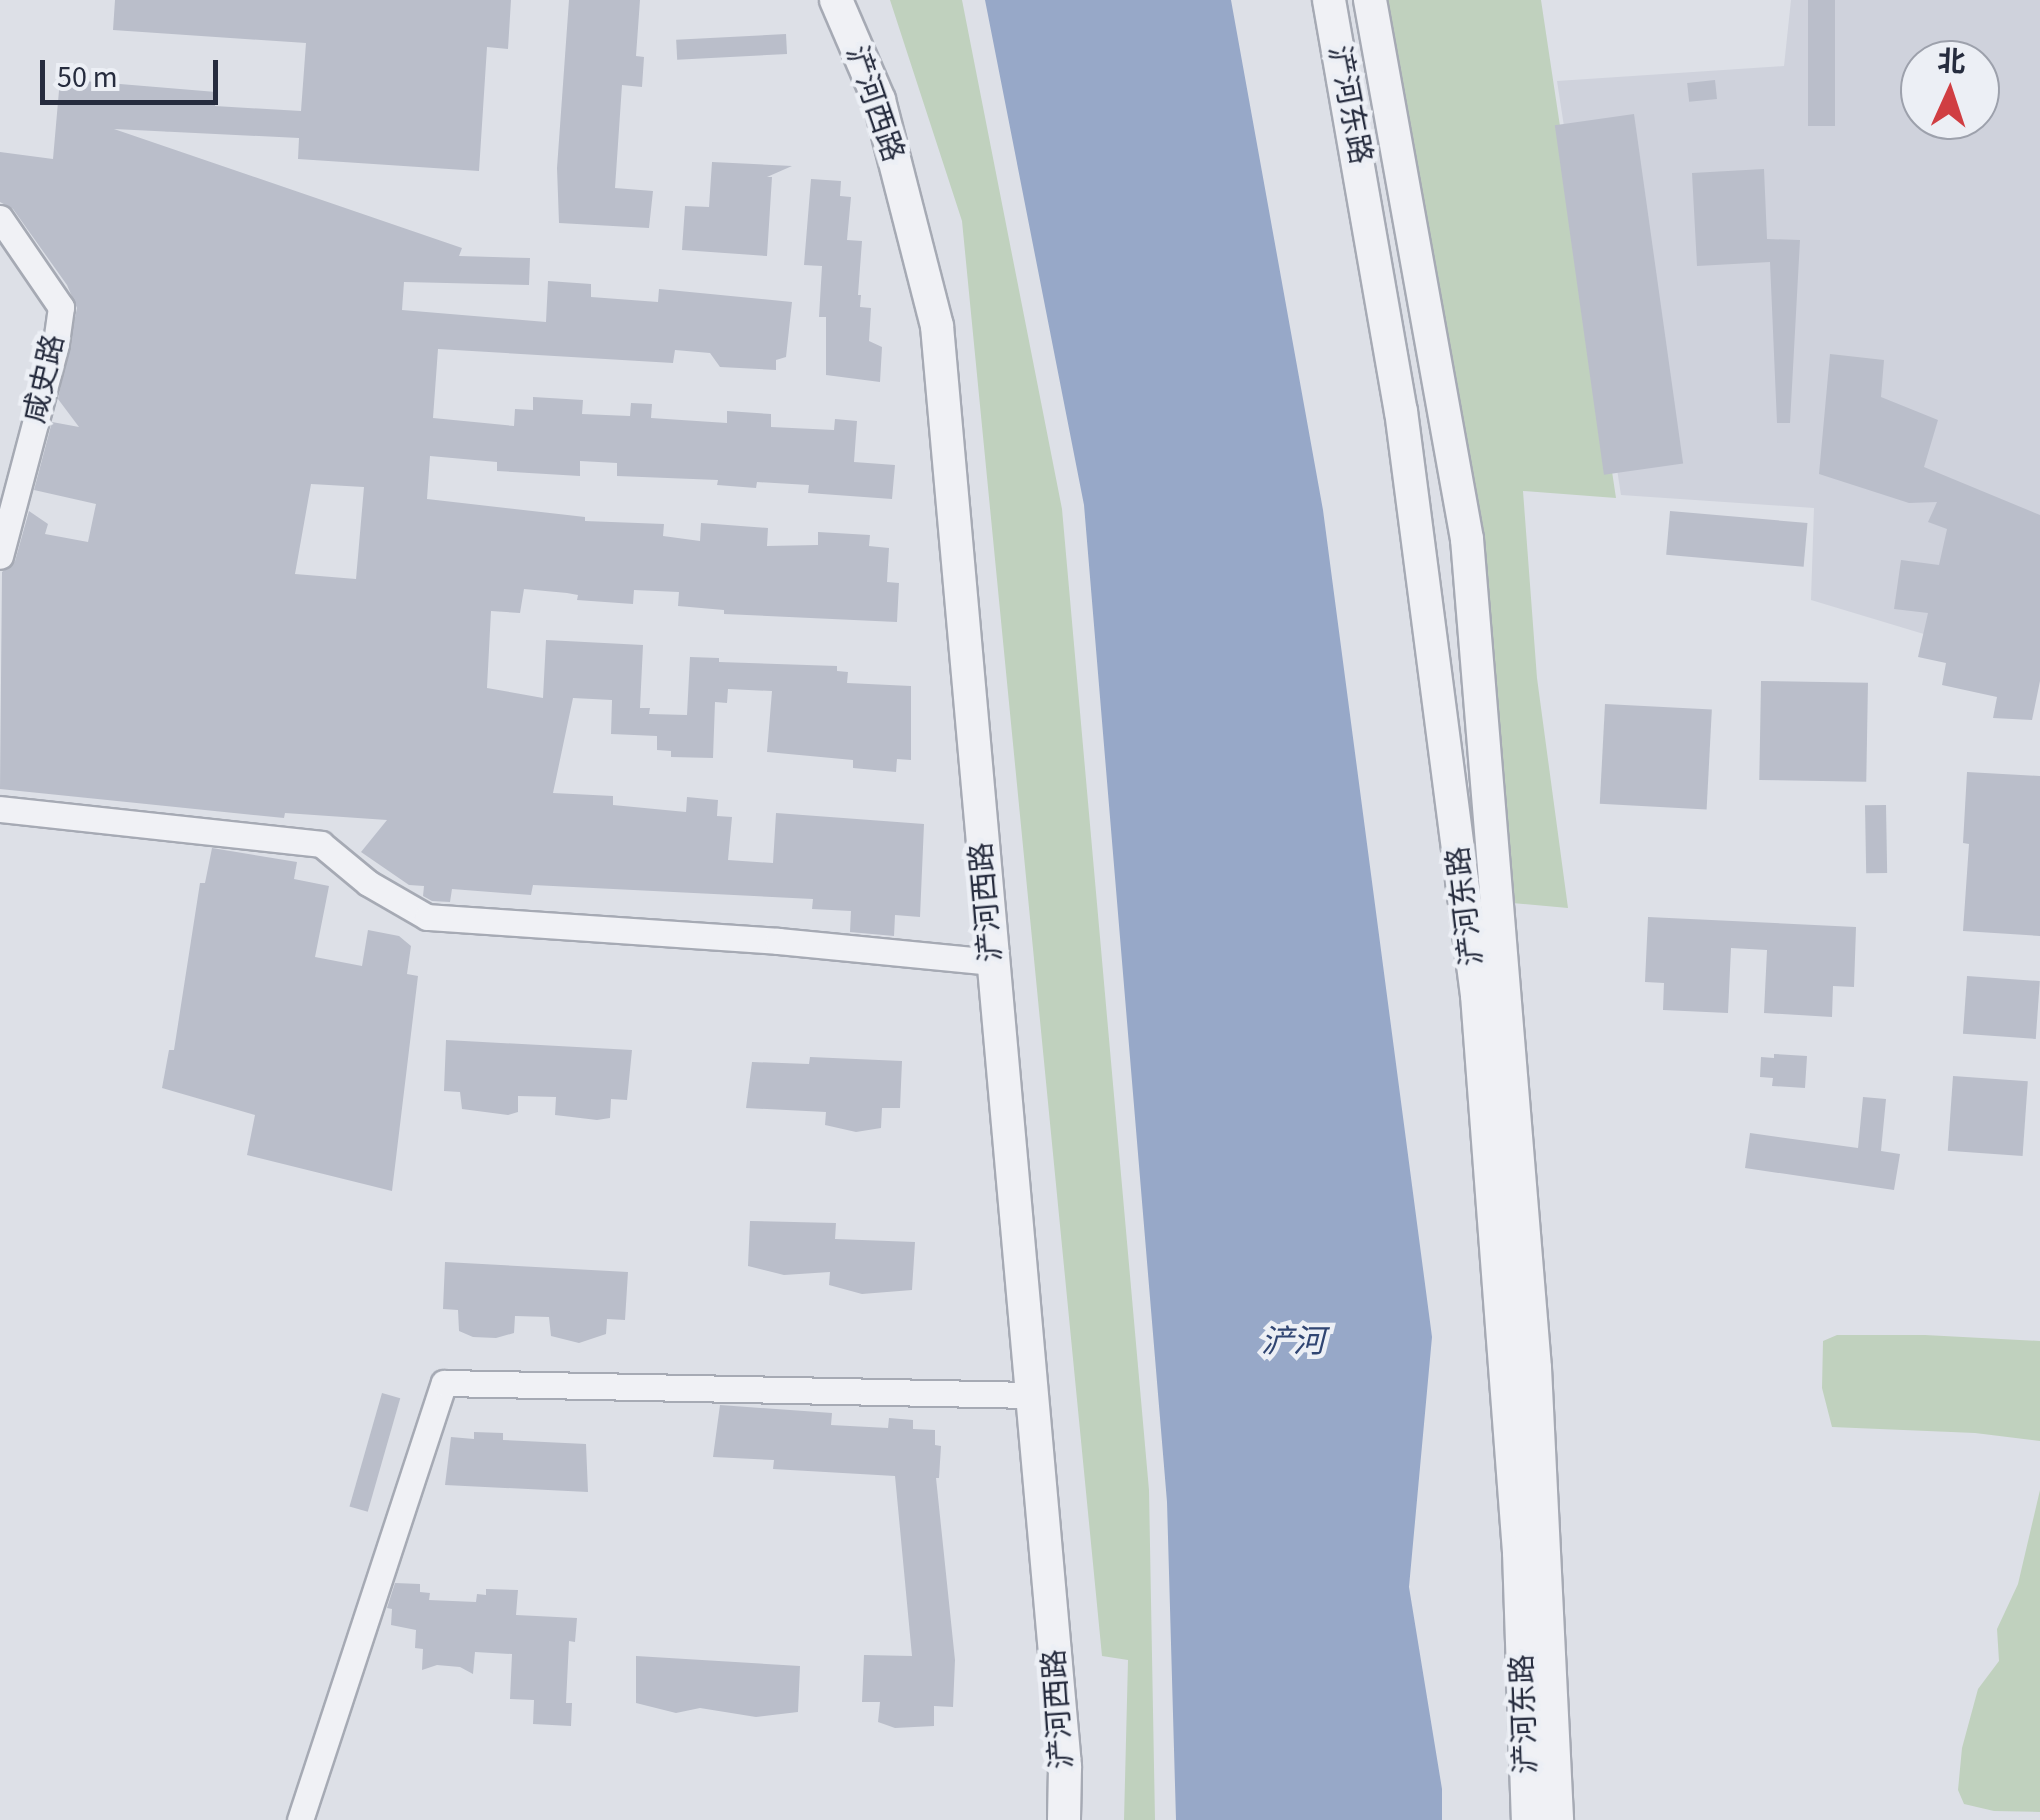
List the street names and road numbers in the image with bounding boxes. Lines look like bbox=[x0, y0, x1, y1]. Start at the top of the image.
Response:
street label: 浐河西路 bbox=[837, 41, 911, 167]
street label: 浐河东路 bbox=[1320, 43, 1378, 167]
street label: 咸史路 bbox=[17, 331, 73, 427]
street label: 浐河西路 bbox=[964, 841, 1010, 963]
street label: 浐河东路 bbox=[1441, 844, 1491, 968]
street label: 浐河西路 bbox=[1037, 1648, 1081, 1770]
street label: 浐河东路 bbox=[1505, 1653, 1545, 1775]

